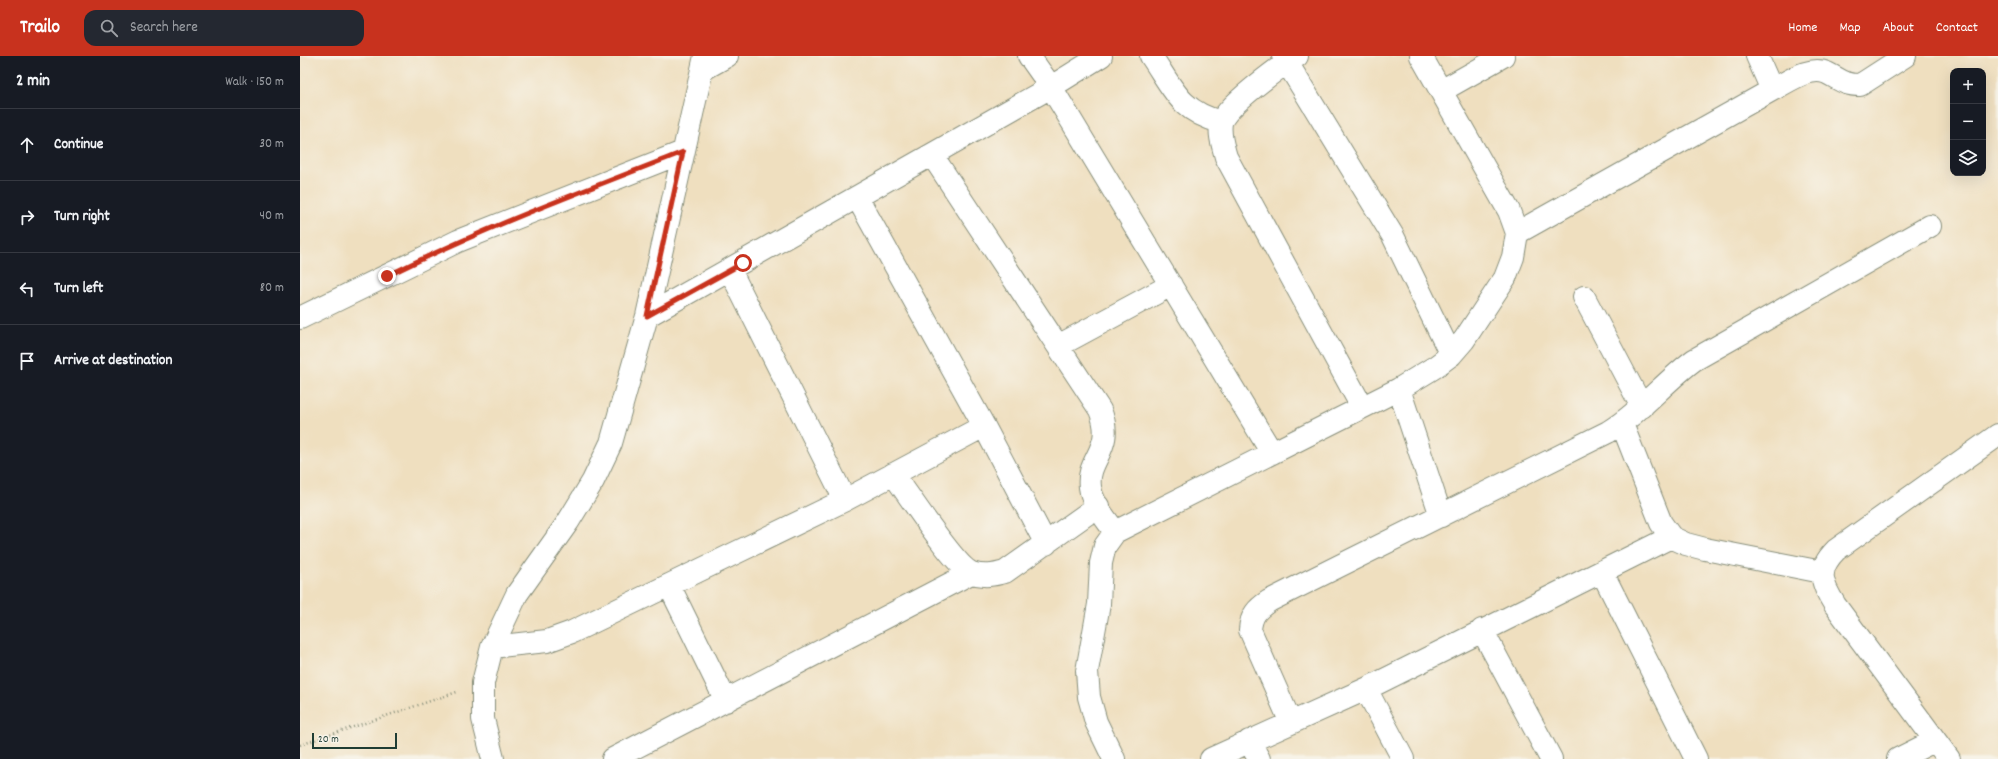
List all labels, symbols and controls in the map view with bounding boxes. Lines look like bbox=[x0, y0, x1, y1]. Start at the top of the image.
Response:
search box bbox=[84, 10, 364, 46]
text: Trailo bbox=[20, 15, 60, 42]
icon: search bbox=[98, 17, 120, 39]
text: Search here bbox=[130, 17, 198, 39]
text: Home bbox=[1788, 18, 1817, 38]
text: Map bbox=[1839, 18, 1861, 38]
text: About bbox=[1883, 18, 1914, 38]
text: Contact bbox=[1936, 18, 1978, 38]
map controls bbox=[1950, 68, 1986, 176]
button: + bbox=[1950, 68, 1986, 104]
text: 2 min bbox=[16, 70, 50, 94]
text: Walk · 150 m bbox=[225, 73, 284, 92]
button: − bbox=[1950, 104, 1986, 140]
icon: ahead bbox=[16, 134, 38, 156]
text: Continue bbox=[54, 134, 103, 156]
text: 30 m bbox=[259, 135, 284, 154]
button: layers bbox=[1950, 140, 1986, 176]
icon: right bbox=[16, 206, 38, 228]
text: Turn right bbox=[54, 206, 110, 228]
text: 40 m bbox=[260, 207, 284, 226]
route start bbox=[734, 254, 752, 272]
route end bbox=[378, 267, 396, 285]
icon: left bbox=[16, 278, 38, 300]
text: Turn left bbox=[54, 278, 103, 300]
text: 80 m bbox=[260, 279, 284, 298]
icon: arrive bbox=[16, 350, 38, 372]
text: Arrive at destination bbox=[54, 350, 172, 372]
scale bar bbox=[312, 731, 397, 750]
text: 20 m bbox=[318, 732, 339, 748]

